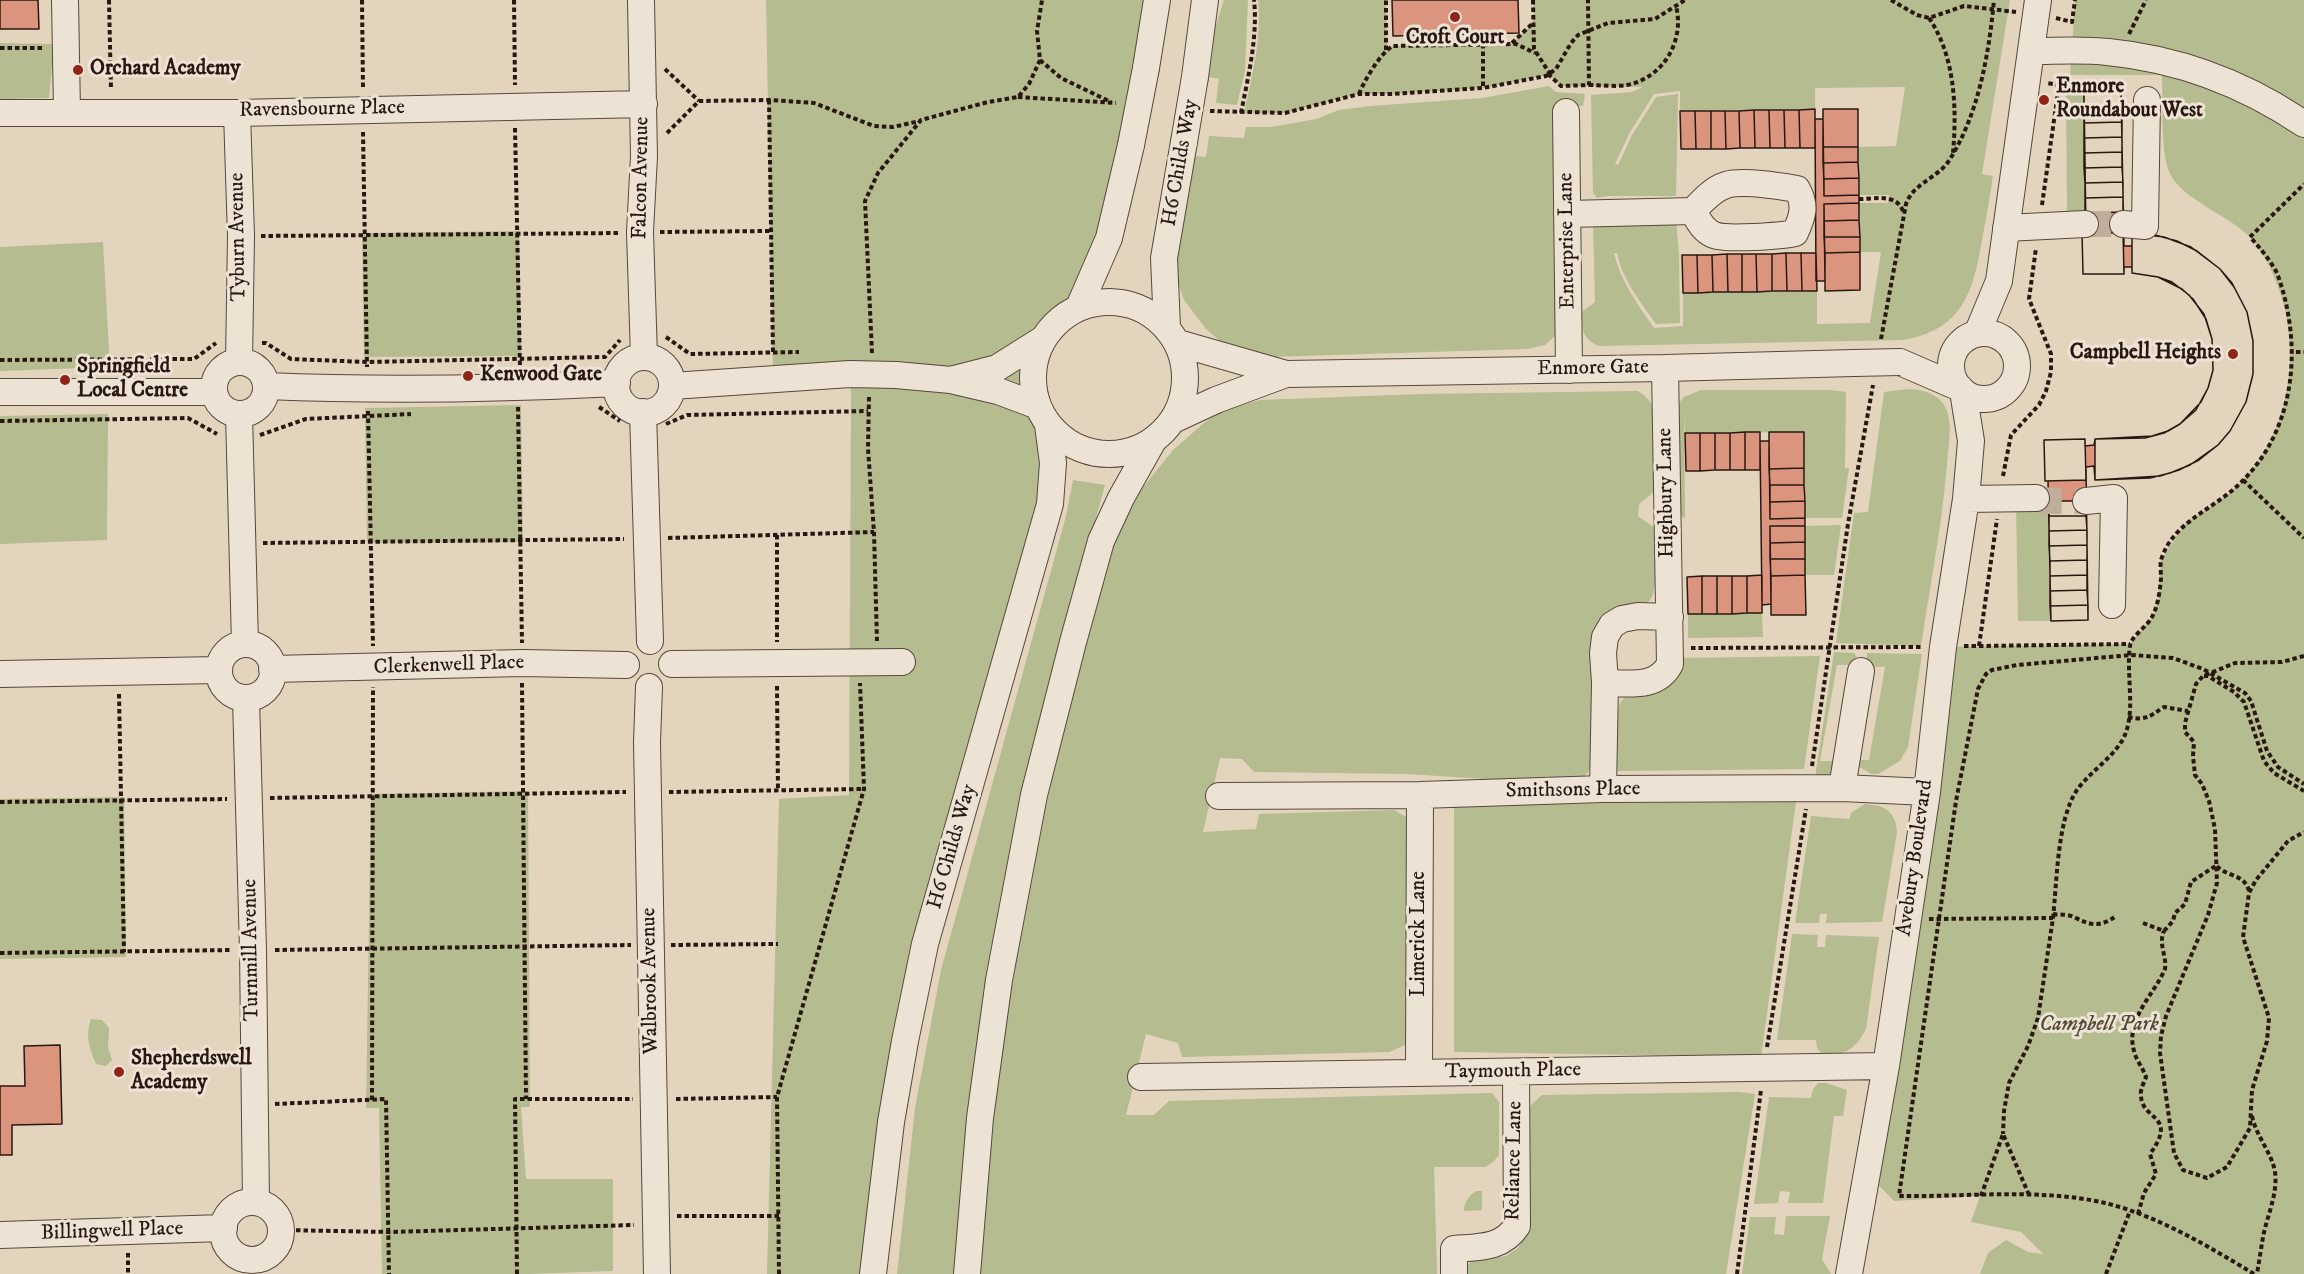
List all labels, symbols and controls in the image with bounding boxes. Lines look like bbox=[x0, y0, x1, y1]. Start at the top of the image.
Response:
marker: Croft Court bbox=[1448, 10, 1462, 24]
place label: Croft Court bbox=[1406, 26, 1504, 52]
place label: Orchard Academy bbox=[90, 57, 240, 83]
marker: Orchard Academy bbox=[71, 63, 85, 77]
place label: Enmore Roundabout West bbox=[2056, 75, 2203, 125]
marker: Enmore Roundabout West bbox=[2037, 93, 2051, 107]
street label: Ravensbourne Place bbox=[239, 96, 405, 124]
street label: H6 Childs Way bbox=[1157, 98, 1205, 228]
street label: Falcon Avenue bbox=[628, 116, 656, 240]
street label: Tyburn Avenue bbox=[225, 172, 253, 302]
street label: Enterprise Lane bbox=[1554, 173, 1582, 309]
place label: Campbell Heights bbox=[2070, 341, 2221, 367]
marker: Campbell Heights bbox=[2226, 347, 2240, 361]
place label: Springfield Local Centre bbox=[77, 355, 188, 405]
street label: Enmore Gate bbox=[1537, 355, 1649, 383]
place label: Kenwood Gate bbox=[480, 363, 602, 389]
marker: Kenwood Gate bbox=[461, 369, 475, 383]
marker: Springfield Local Centre bbox=[58, 373, 72, 387]
street label: Highbury Lane bbox=[1653, 428, 1681, 558]
street label: Clerkenwell Place bbox=[373, 651, 525, 681]
street label: Smithsons Place bbox=[1505, 777, 1641, 805]
street label: Avebury Boulevard bbox=[1893, 778, 1939, 938]
street label: H6 Childs Way bbox=[923, 782, 983, 912]
street label: Limerick Lane bbox=[1407, 871, 1433, 997]
street label: Turnmill Avenue bbox=[238, 879, 266, 1021]
street label: Walbrook Avenue bbox=[637, 907, 665, 1055]
park label: Campbell Park bbox=[2039, 1013, 2159, 1039]
place label: Shepherdswell Academy bbox=[131, 1047, 252, 1097]
street label: Taymouth Place bbox=[1445, 1058, 1581, 1086]
marker: Shepherdswell Academy bbox=[112, 1065, 126, 1079]
street label: Reliance Lane bbox=[1501, 1101, 1529, 1221]
street label: Billingwell Place bbox=[40, 1217, 184, 1247]

